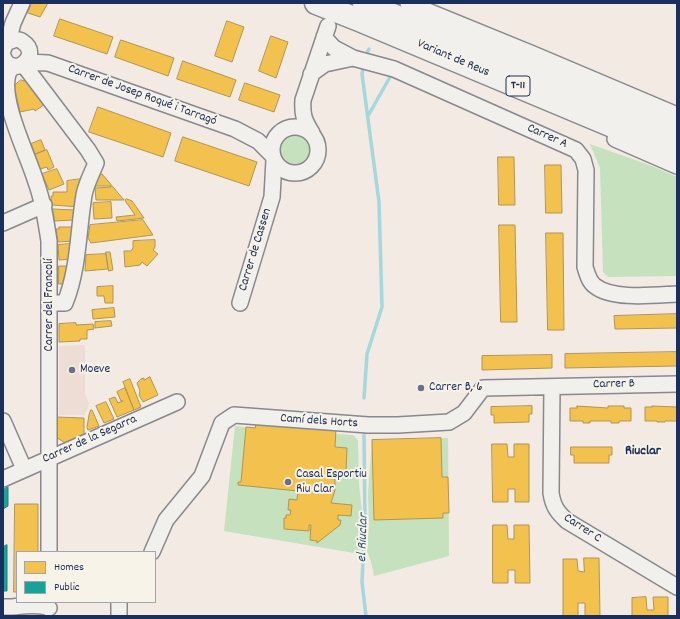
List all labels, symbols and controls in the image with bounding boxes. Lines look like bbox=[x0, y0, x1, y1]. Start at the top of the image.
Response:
street label: Variant de Reus bbox=[414, 37, 492, 81]
street label: Carrer de Josep Roqué i Tarragó bbox=[66, 62, 218, 130]
road number: T-11 bbox=[506, 76, 530, 96]
street label: Carrer A bbox=[524, 121, 570, 153]
street label: Carrer de Cassen bbox=[236, 207, 276, 293]
street label: Carrer del Francolí bbox=[42, 259, 58, 351]
place label: Moeve bbox=[80, 362, 110, 378]
marker: Moeve bbox=[67, 365, 77, 375]
street label: Carrer B bbox=[593, 377, 635, 393]
place label: Carrer B, 6 bbox=[429, 380, 483, 396]
marker: Carrer B, 6 bbox=[416, 383, 426, 393]
street label: Carrer de la Segarra bbox=[40, 412, 140, 468]
street label: Camí dels Horts bbox=[280, 412, 358, 432]
district label: Riuclar bbox=[625, 444, 661, 460]
place label: Casal Esportiu Riu Clar bbox=[296, 467, 367, 498]
marker: Casal Esportiu Riu Clar bbox=[283, 477, 293, 487]
street label: Carrer C bbox=[560, 511, 604, 547]
water label: el Riuclar bbox=[355, 513, 373, 563]
legend bbox=[16, 551, 156, 603]
text: Homes bbox=[54, 559, 84, 576]
text: Public bbox=[54, 579, 80, 596]

